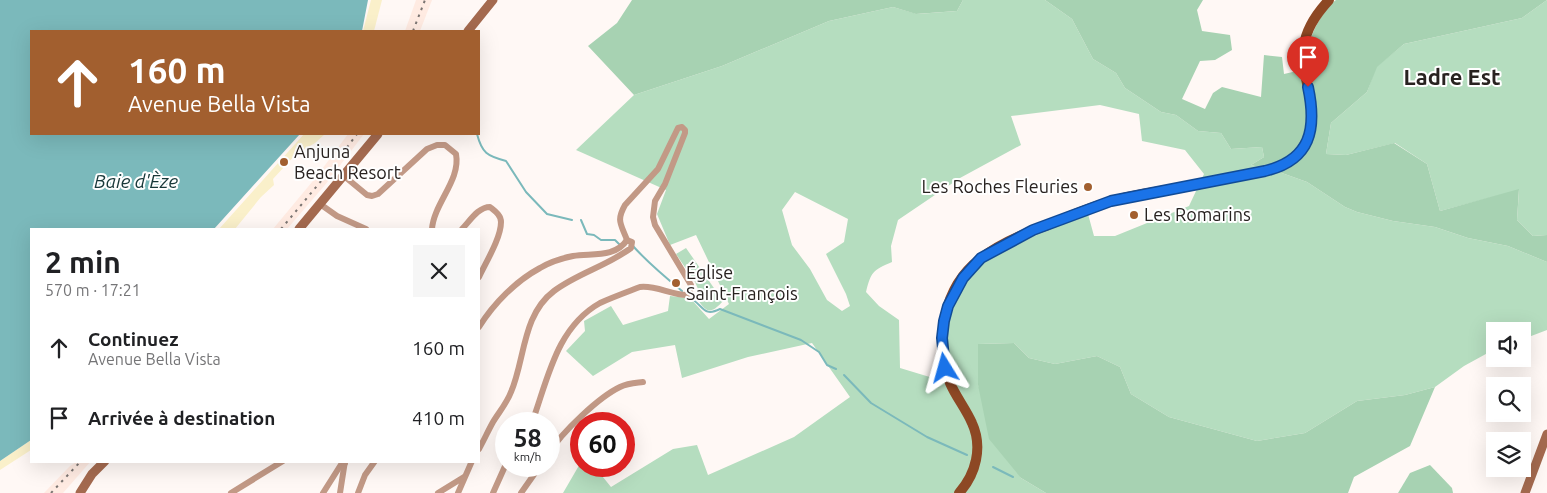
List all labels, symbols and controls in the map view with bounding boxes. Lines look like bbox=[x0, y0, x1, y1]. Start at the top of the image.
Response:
pin bbox=[1287, 36, 1329, 87]
icon: arrive bbox=[1294, 43, 1322, 71]
icon: ahead bbox=[45, 50, 110, 115]
text: 160 m bbox=[128, 50, 226, 90]
district label: Ladre Est bbox=[1403, 64, 1501, 89]
text: Avenue Bella Vista bbox=[128, 91, 311, 116]
place label: Anjuna Beach Resort bbox=[294, 141, 401, 182]
marker: Anjuna Beach Resort bbox=[278, 156, 290, 168]
water label: Baie d'Èze bbox=[94, 170, 178, 192]
place label: Les Roches Fleuries bbox=[921, 176, 1078, 196]
marker: Les Roches Fleuries bbox=[1082, 181, 1094, 193]
place label: Les Romarins bbox=[1144, 204, 1251, 224]
marker: Les Romarins bbox=[1128, 209, 1140, 221]
text: 2 min bbox=[45, 245, 121, 279]
button: close bbox=[413, 245, 465, 297]
place label: Église Saint-François bbox=[686, 261, 798, 303]
marker: Église Saint-François bbox=[670, 277, 682, 289]
text: 570 m · 17:21 bbox=[45, 281, 141, 299]
map controls bbox=[1486, 322, 1531, 477]
button: sound bbox=[1486, 322, 1531, 367]
text: Continuez bbox=[88, 328, 178, 350]
icon: ahead bbox=[45, 334, 73, 362]
text: 160 m bbox=[412, 337, 465, 359]
position arrow bbox=[918, 341, 970, 393]
text: Avenue Bella Vista bbox=[88, 350, 221, 368]
button: search bbox=[1486, 377, 1531, 422]
icon: arrive bbox=[45, 404, 73, 432]
text: Arrivée à destination bbox=[88, 407, 275, 429]
text: 410 m bbox=[412, 407, 465, 429]
speed limit sign: 60 bbox=[570, 412, 635, 477]
text: 58 bbox=[513, 424, 542, 452]
button: layers bbox=[1486, 432, 1531, 477]
text: km/h bbox=[514, 450, 541, 463]

